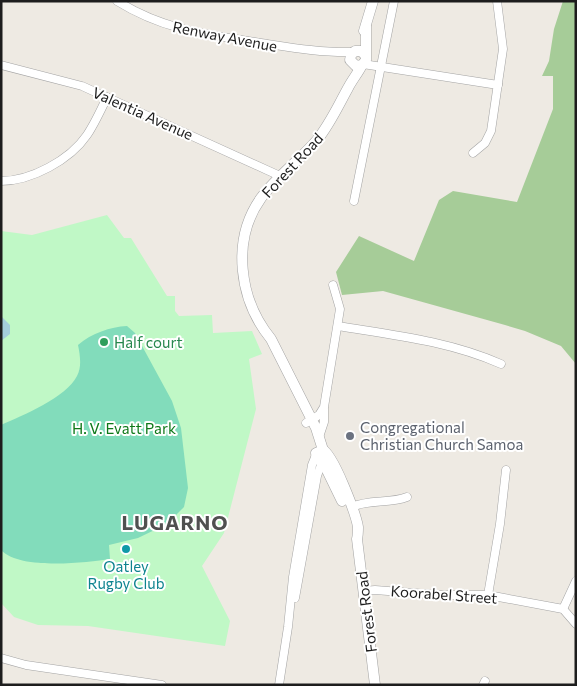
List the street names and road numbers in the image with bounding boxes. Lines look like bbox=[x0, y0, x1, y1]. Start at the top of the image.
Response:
street label: Renway Avenue bbox=[171, 17, 279, 55]
street label: Valentia Avenue bbox=[90, 83, 196, 143]
street label: Forest Road bbox=[258, 129, 326, 201]
street label: Forest Road bbox=[352, 570, 380, 654]
street label: Koorabel Street bbox=[390, 581, 498, 607]

